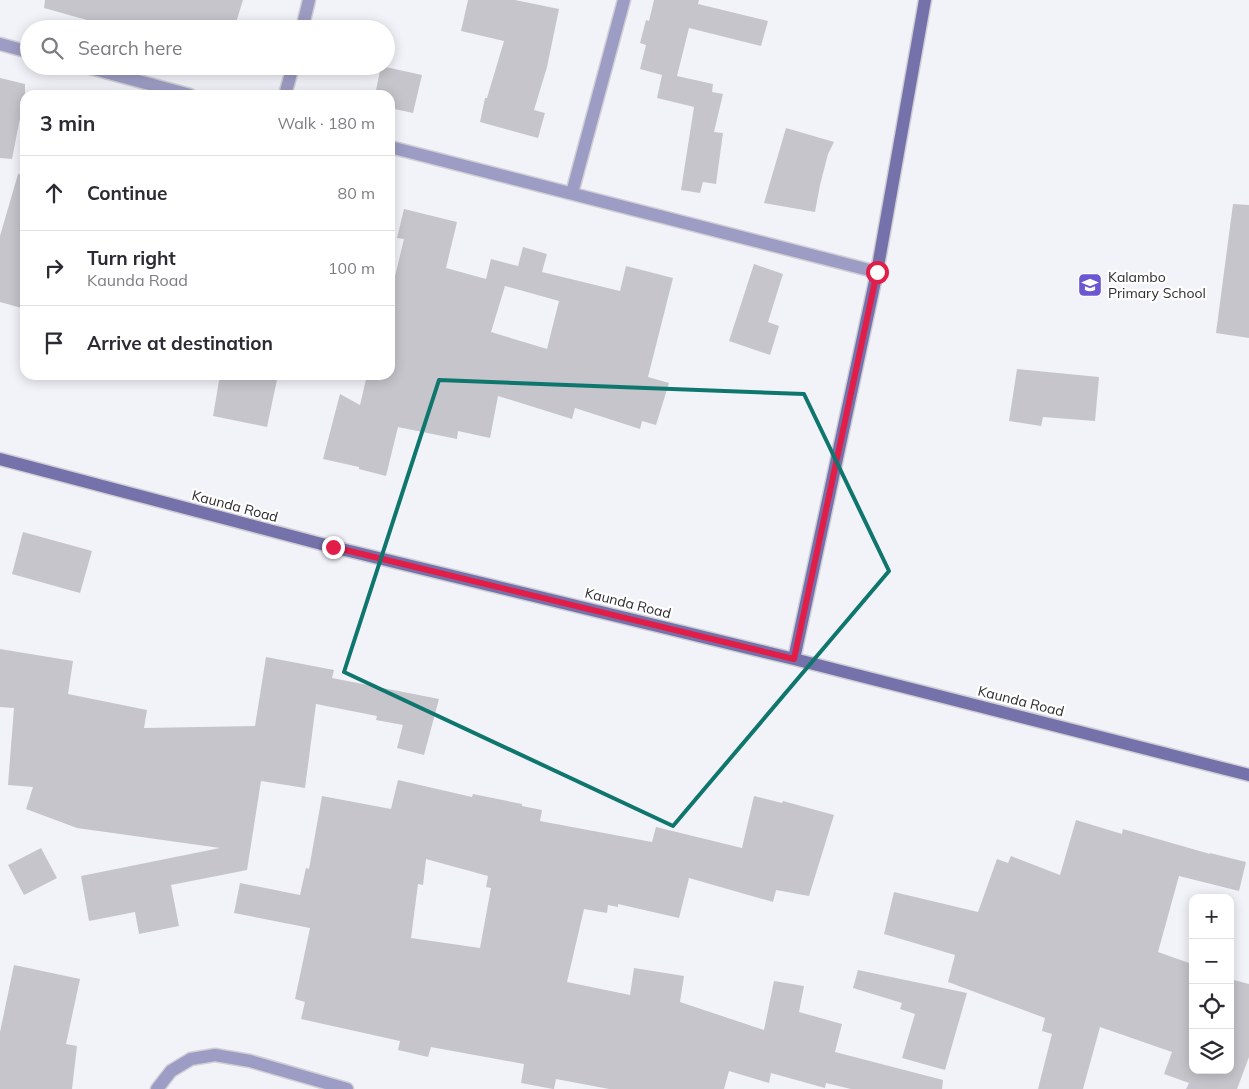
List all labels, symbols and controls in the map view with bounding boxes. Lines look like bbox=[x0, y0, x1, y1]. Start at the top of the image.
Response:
search box bbox=[20, 20, 395, 75]
icon: search bbox=[38, 34, 66, 62]
text: Search here bbox=[78, 36, 182, 60]
text: 3 min bbox=[40, 110, 95, 136]
text: Walk · 180 m bbox=[277, 113, 375, 133]
icon: ahead bbox=[40, 179, 68, 207]
text: Continue bbox=[87, 181, 167, 205]
text: 80 m bbox=[338, 183, 375, 203]
text: Turn right bbox=[87, 246, 176, 270]
icon: right bbox=[40, 254, 68, 282]
text: 100 m bbox=[328, 258, 375, 278]
route start bbox=[866, 261, 889, 284]
place label: Kalambo Primary School bbox=[1108, 268, 1206, 302]
text: Kaunda Road bbox=[87, 270, 188, 290]
school or university icon: Kalambo Primary School bbox=[1077, 272, 1103, 298]
icon: arrive bbox=[40, 329, 68, 357]
text: Arrive at destination bbox=[87, 331, 273, 355]
street label: Kaunda Road bbox=[190, 486, 280, 526]
route end bbox=[322, 536, 345, 559]
street label: Kaunda Road bbox=[583, 584, 673, 622]
street label: Kaunda Road bbox=[976, 682, 1066, 720]
map controls bbox=[1189, 894, 1234, 1074]
button: + bbox=[1189, 894, 1234, 939]
button: − bbox=[1189, 939, 1234, 984]
button: locate bbox=[1189, 984, 1234, 1029]
button: layers bbox=[1189, 1029, 1234, 1074]

